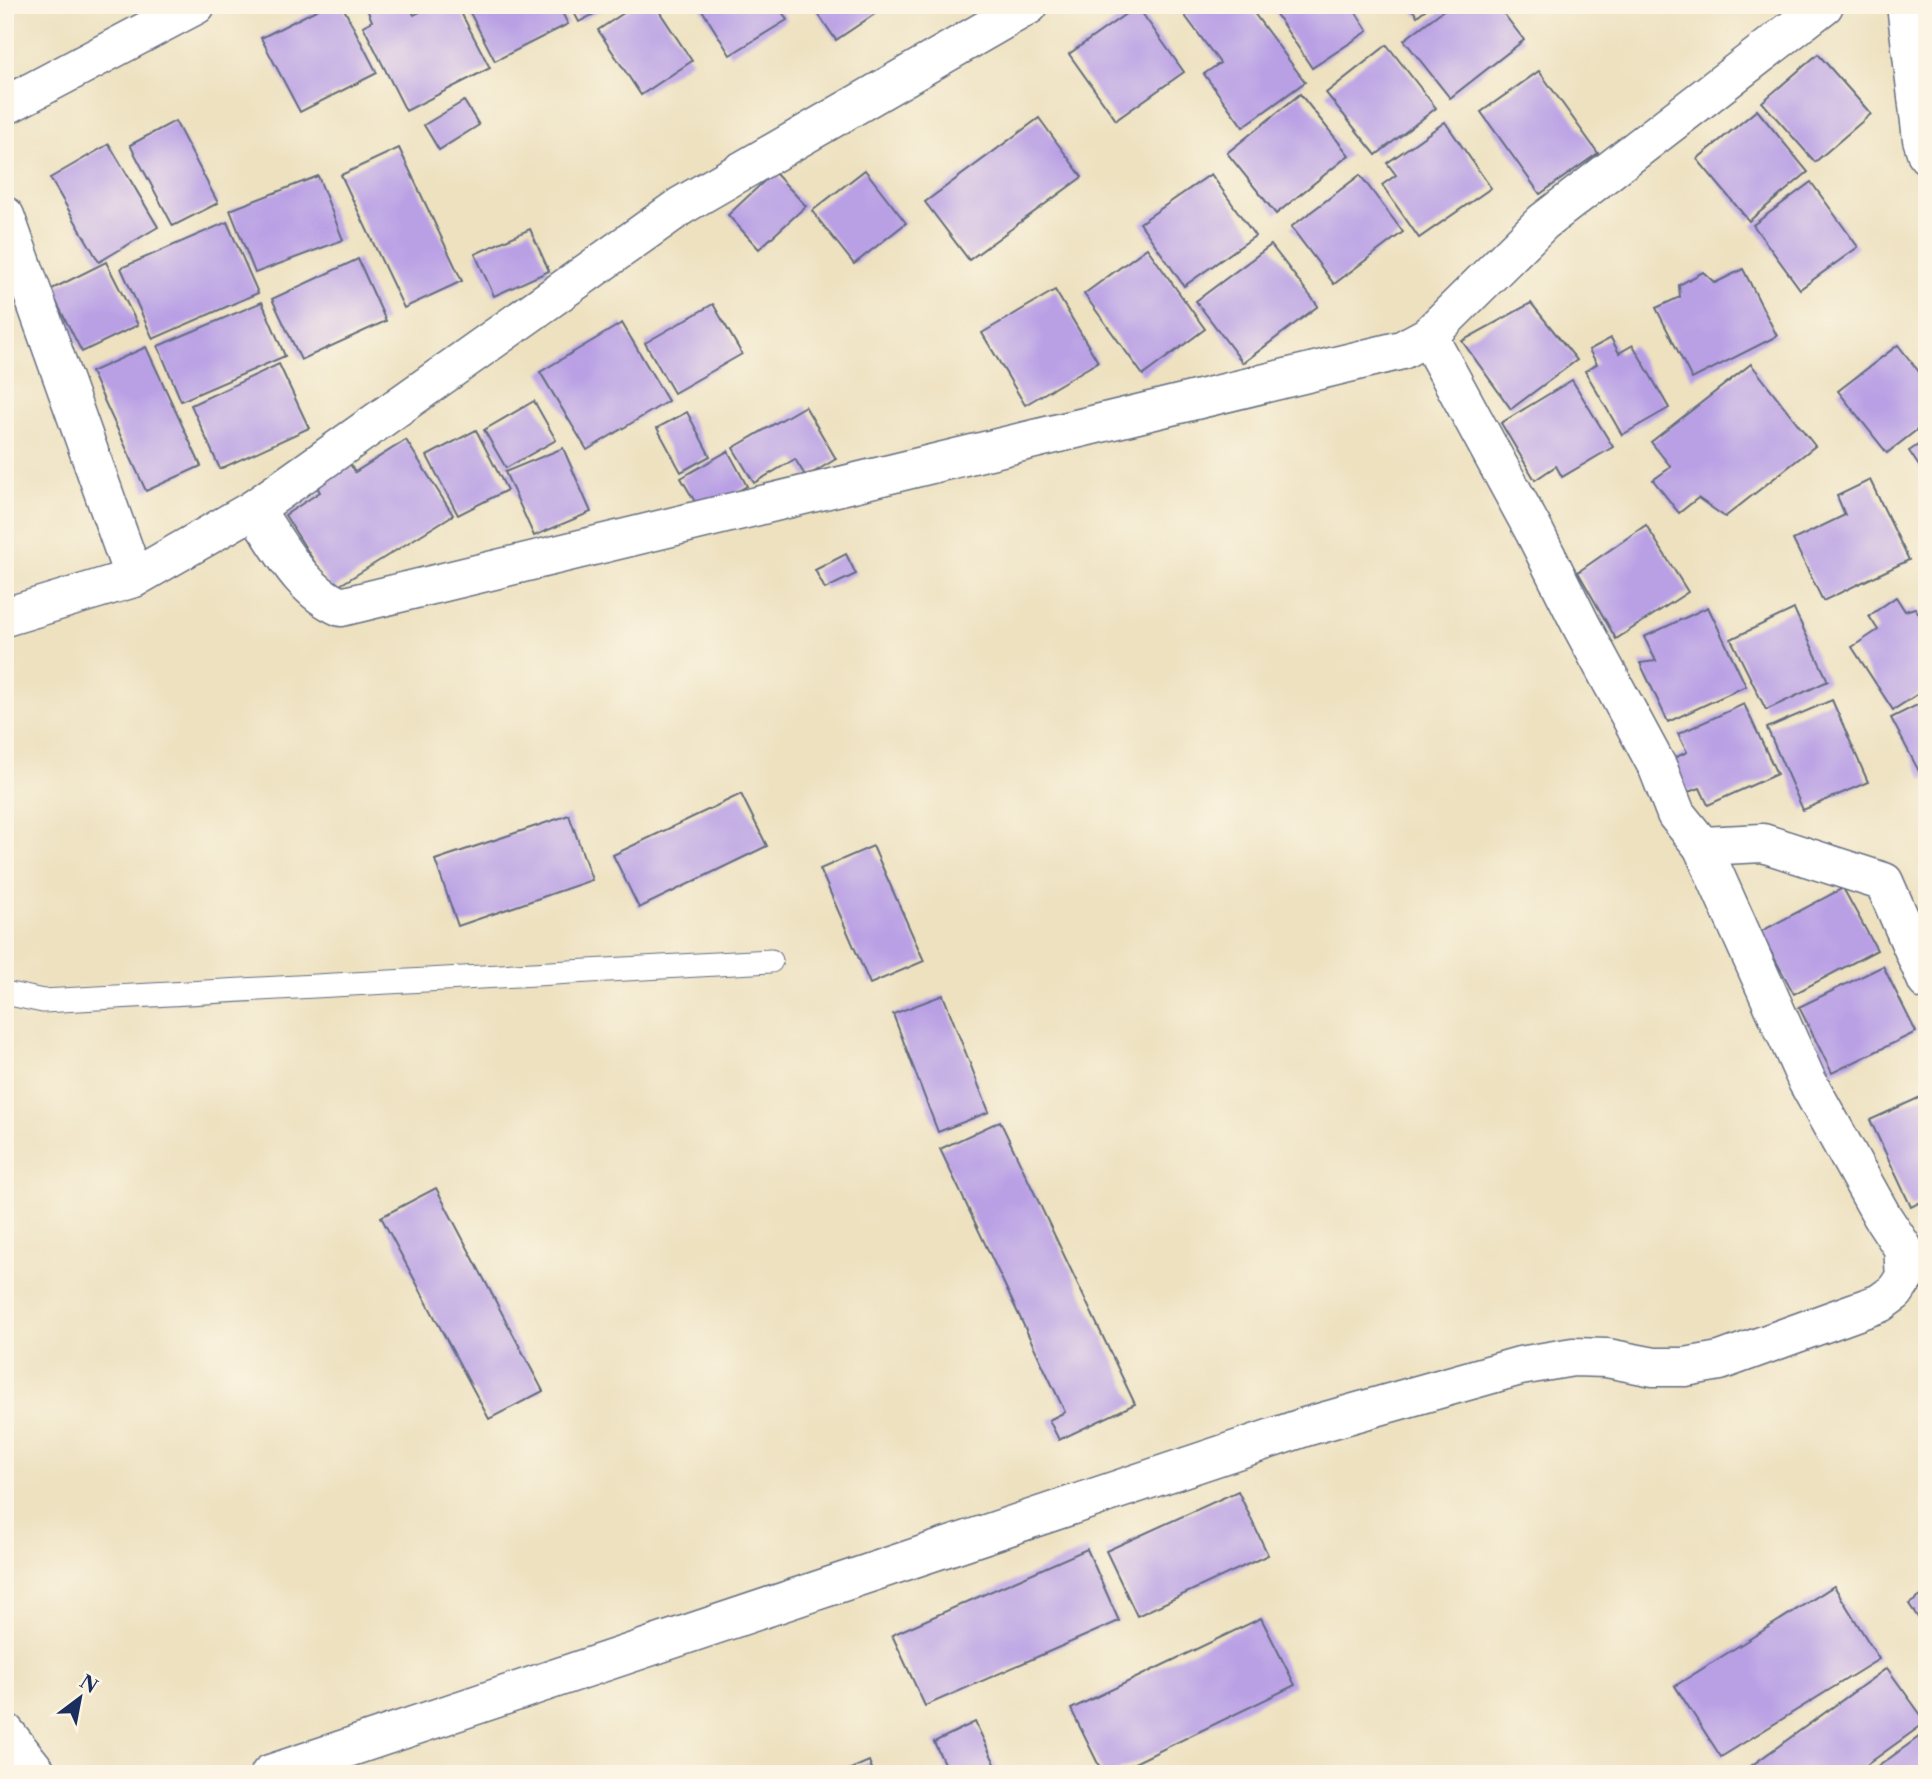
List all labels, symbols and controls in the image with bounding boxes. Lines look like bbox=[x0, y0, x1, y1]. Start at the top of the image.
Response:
north arrow bbox=[46, 1664, 116, 1734]
text: N bbox=[76, 1670, 102, 1698]

